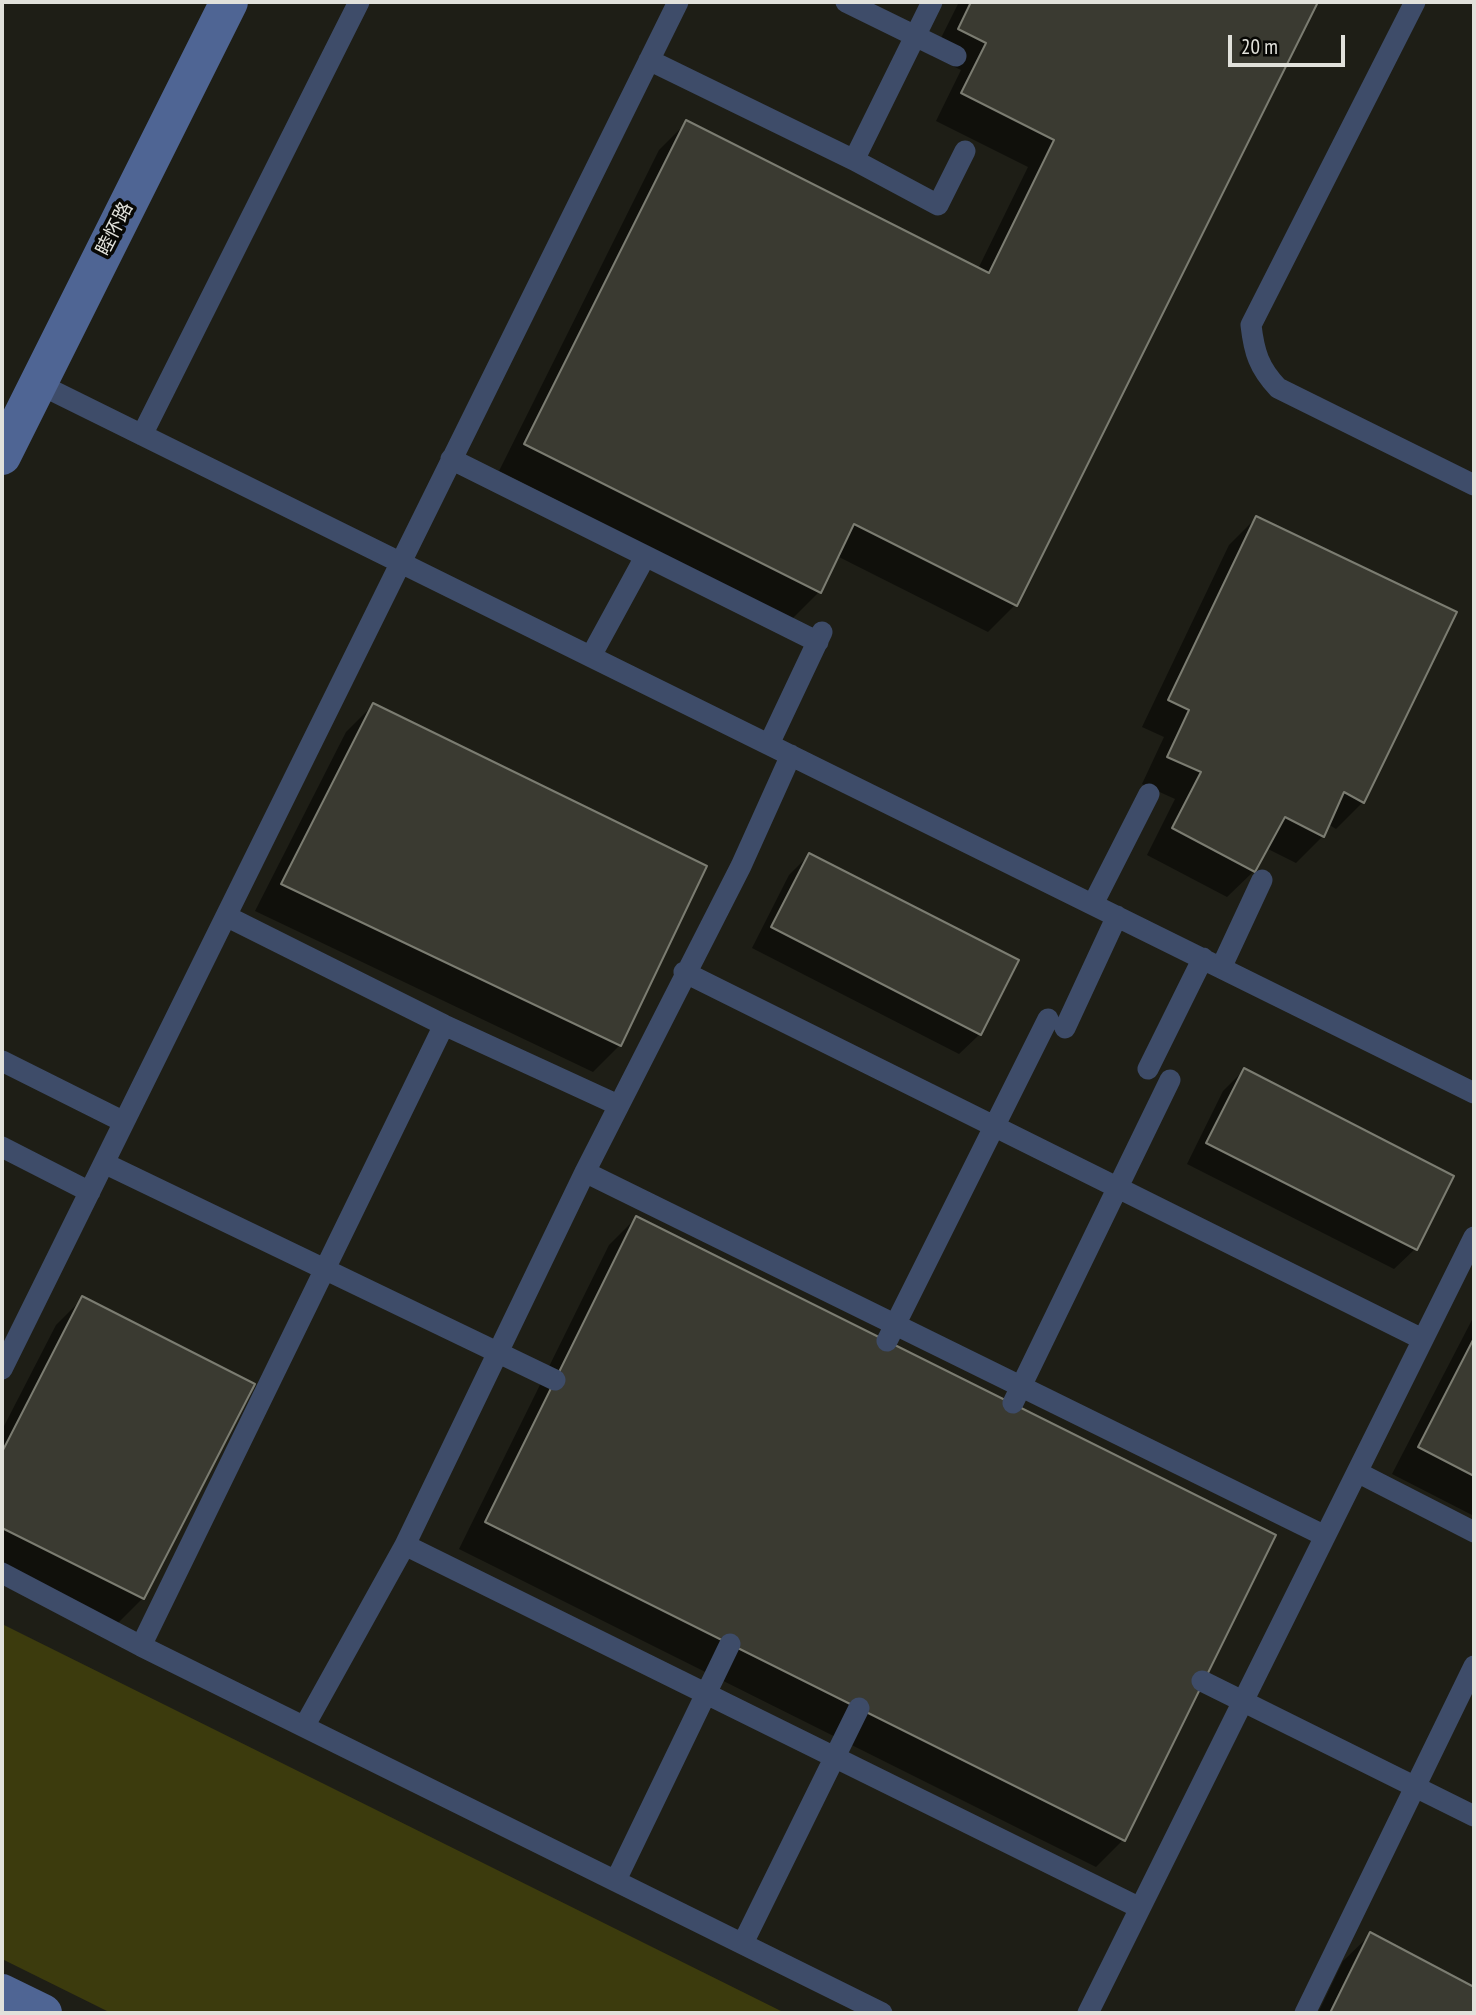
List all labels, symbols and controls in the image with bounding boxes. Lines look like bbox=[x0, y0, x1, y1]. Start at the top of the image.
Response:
scale bar bbox=[1231, 21, 1348, 65]
text: 20 m bbox=[1241, 33, 1278, 60]
street label: 睦怀路 bbox=[92, 198, 138, 260]

